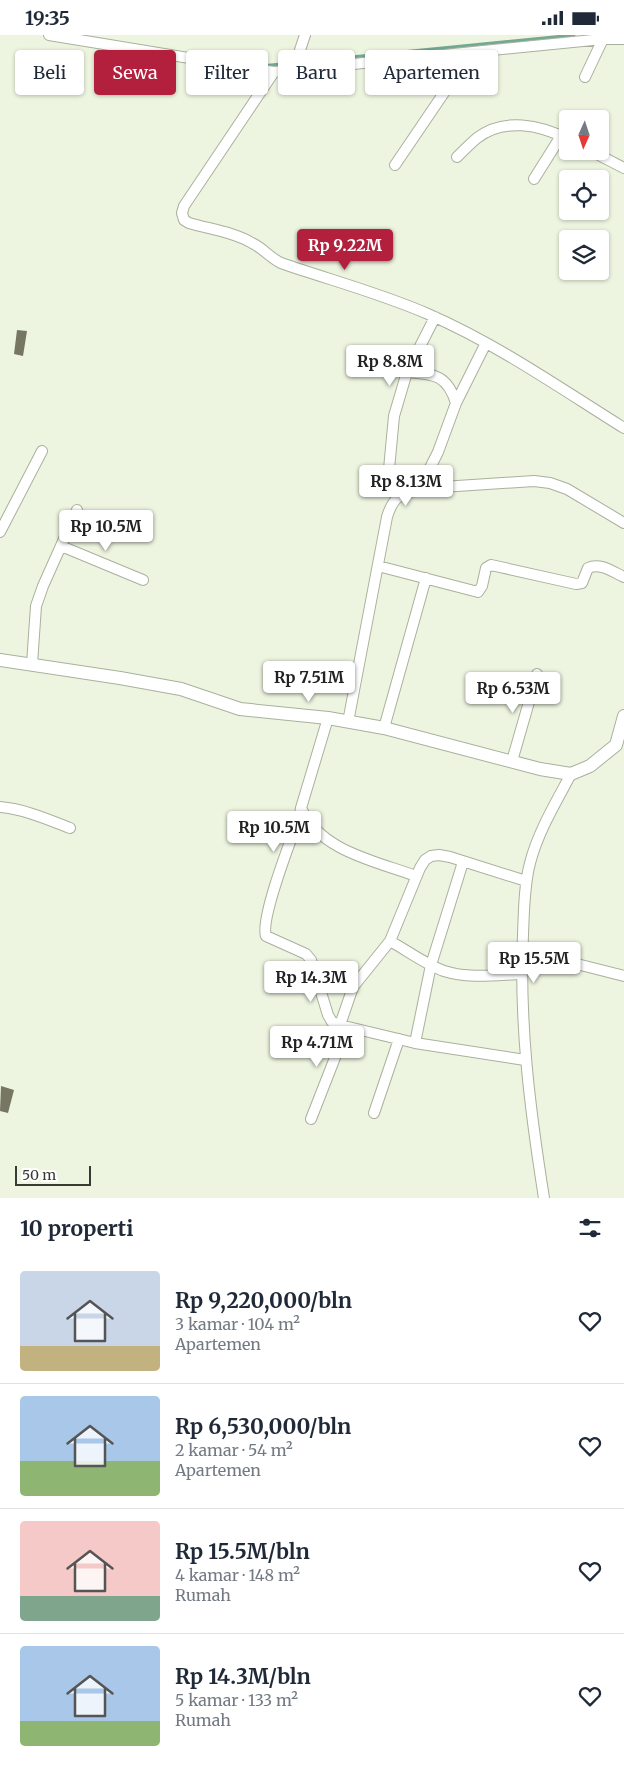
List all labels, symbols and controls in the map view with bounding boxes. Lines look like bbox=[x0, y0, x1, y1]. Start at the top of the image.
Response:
text: 19:35 bbox=[25, 6, 70, 30]
chip: Beli bbox=[15, 50, 84, 95]
chip: Sewa bbox=[94, 50, 176, 95]
chip: Filter bbox=[186, 50, 268, 95]
chip: Baru bbox=[278, 50, 355, 95]
chip: Apartemen bbox=[365, 50, 498, 95]
north arrow bbox=[559, 110, 609, 160]
map controls bbox=[559, 110, 609, 280]
button: locate bbox=[559, 170, 609, 220]
pin: Rp 9.22M bbox=[293, 229, 397, 271]
button: layers bbox=[559, 230, 609, 280]
text: Rp 9.22M bbox=[308, 235, 382, 255]
pin: Rp 8.8M bbox=[344, 345, 436, 387]
text: Rp 8.8M bbox=[357, 351, 423, 371]
pin: Rp 8.13M bbox=[354, 465, 458, 507]
text: Rp 8.13M bbox=[370, 471, 442, 491]
pin: Rp 10.5M bbox=[54, 509, 158, 552]
text: Rp 10.5M bbox=[70, 516, 142, 536]
pin: Rp 7.51M bbox=[257, 661, 361, 703]
text: Rp 7.51M bbox=[274, 667, 344, 687]
pin: Rp 6.53M bbox=[461, 671, 565, 714]
text: Rp 6.53M bbox=[476, 678, 550, 698]
pin: Rp 10.5M bbox=[222, 811, 326, 853]
text: Rp 10.5M bbox=[238, 817, 310, 837]
pin: Rp 15.5M bbox=[482, 941, 586, 984]
text: Rp 15.5M bbox=[499, 948, 569, 968]
pin: Rp 14.3M bbox=[259, 961, 363, 1003]
text: Rp 14.3M bbox=[275, 967, 347, 987]
pin: Rp 4.71M bbox=[265, 1025, 369, 1068]
text: Rp 4.71M bbox=[281, 1032, 353, 1052]
scale bar bbox=[15, 1163, 91, 1186]
text: 50 m bbox=[22, 1166, 56, 1184]
icon: filters bbox=[576, 1214, 604, 1242]
text: 10 properti bbox=[20, 1215, 133, 1242]
text: Rp 9,220,000/bln bbox=[175, 1287, 352, 1314]
icon: home bbox=[60, 1291, 120, 1351]
icon: heart bbox=[576, 1307, 604, 1335]
text: 3 kamar · 104 m² bbox=[175, 1314, 300, 1334]
text: Apartemen bbox=[175, 1334, 261, 1354]
text: Rp 6,530,000/bln bbox=[175, 1413, 351, 1440]
icon: home bbox=[60, 1416, 120, 1476]
icon: heart bbox=[576, 1432, 604, 1460]
text: 2 kamar · 54 m² bbox=[175, 1440, 293, 1460]
text: Apartemen bbox=[175, 1460, 261, 1480]
text: Rp 15.5M/bln bbox=[175, 1538, 310, 1565]
icon: home bbox=[60, 1541, 120, 1601]
icon: heart bbox=[576, 1557, 604, 1585]
text: 4 kamar · 148 m² bbox=[175, 1565, 300, 1585]
text: Rumah bbox=[175, 1585, 231, 1605]
text: Rp 14.3M/bln bbox=[175, 1663, 311, 1690]
icon: home bbox=[60, 1666, 120, 1726]
icon: heart bbox=[576, 1682, 604, 1710]
text: 5 kamar · 133 m² bbox=[175, 1690, 298, 1710]
text: Rumah bbox=[175, 1710, 231, 1730]

